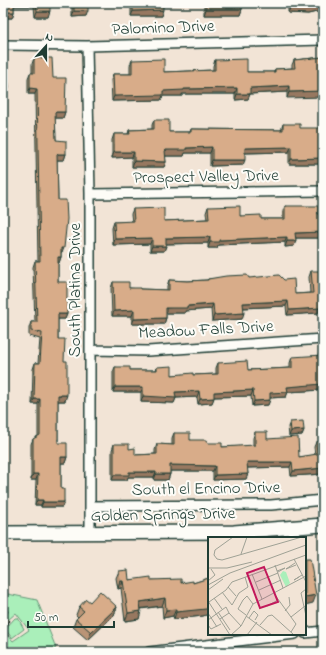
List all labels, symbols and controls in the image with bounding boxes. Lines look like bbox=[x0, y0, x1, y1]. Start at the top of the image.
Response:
street label: Palomino Drive bbox=[111, 14, 215, 42]
north arrow bbox=[26, 26, 66, 66]
text: N bbox=[43, 29, 56, 46]
street label: Prospect Valley Drive bbox=[133, 163, 279, 192]
street label: South Platina Drive bbox=[63, 222, 88, 357]
street label: Meadow Falls Drive bbox=[138, 314, 275, 346]
street label: South el Encino Drive bbox=[132, 475, 281, 503]
street label: Golden Springs Drive bbox=[91, 501, 236, 531]
inset map bbox=[208, 537, 306, 635]
scale bar bbox=[28, 603, 114, 629]
text: 50 m bbox=[34, 609, 58, 627]

